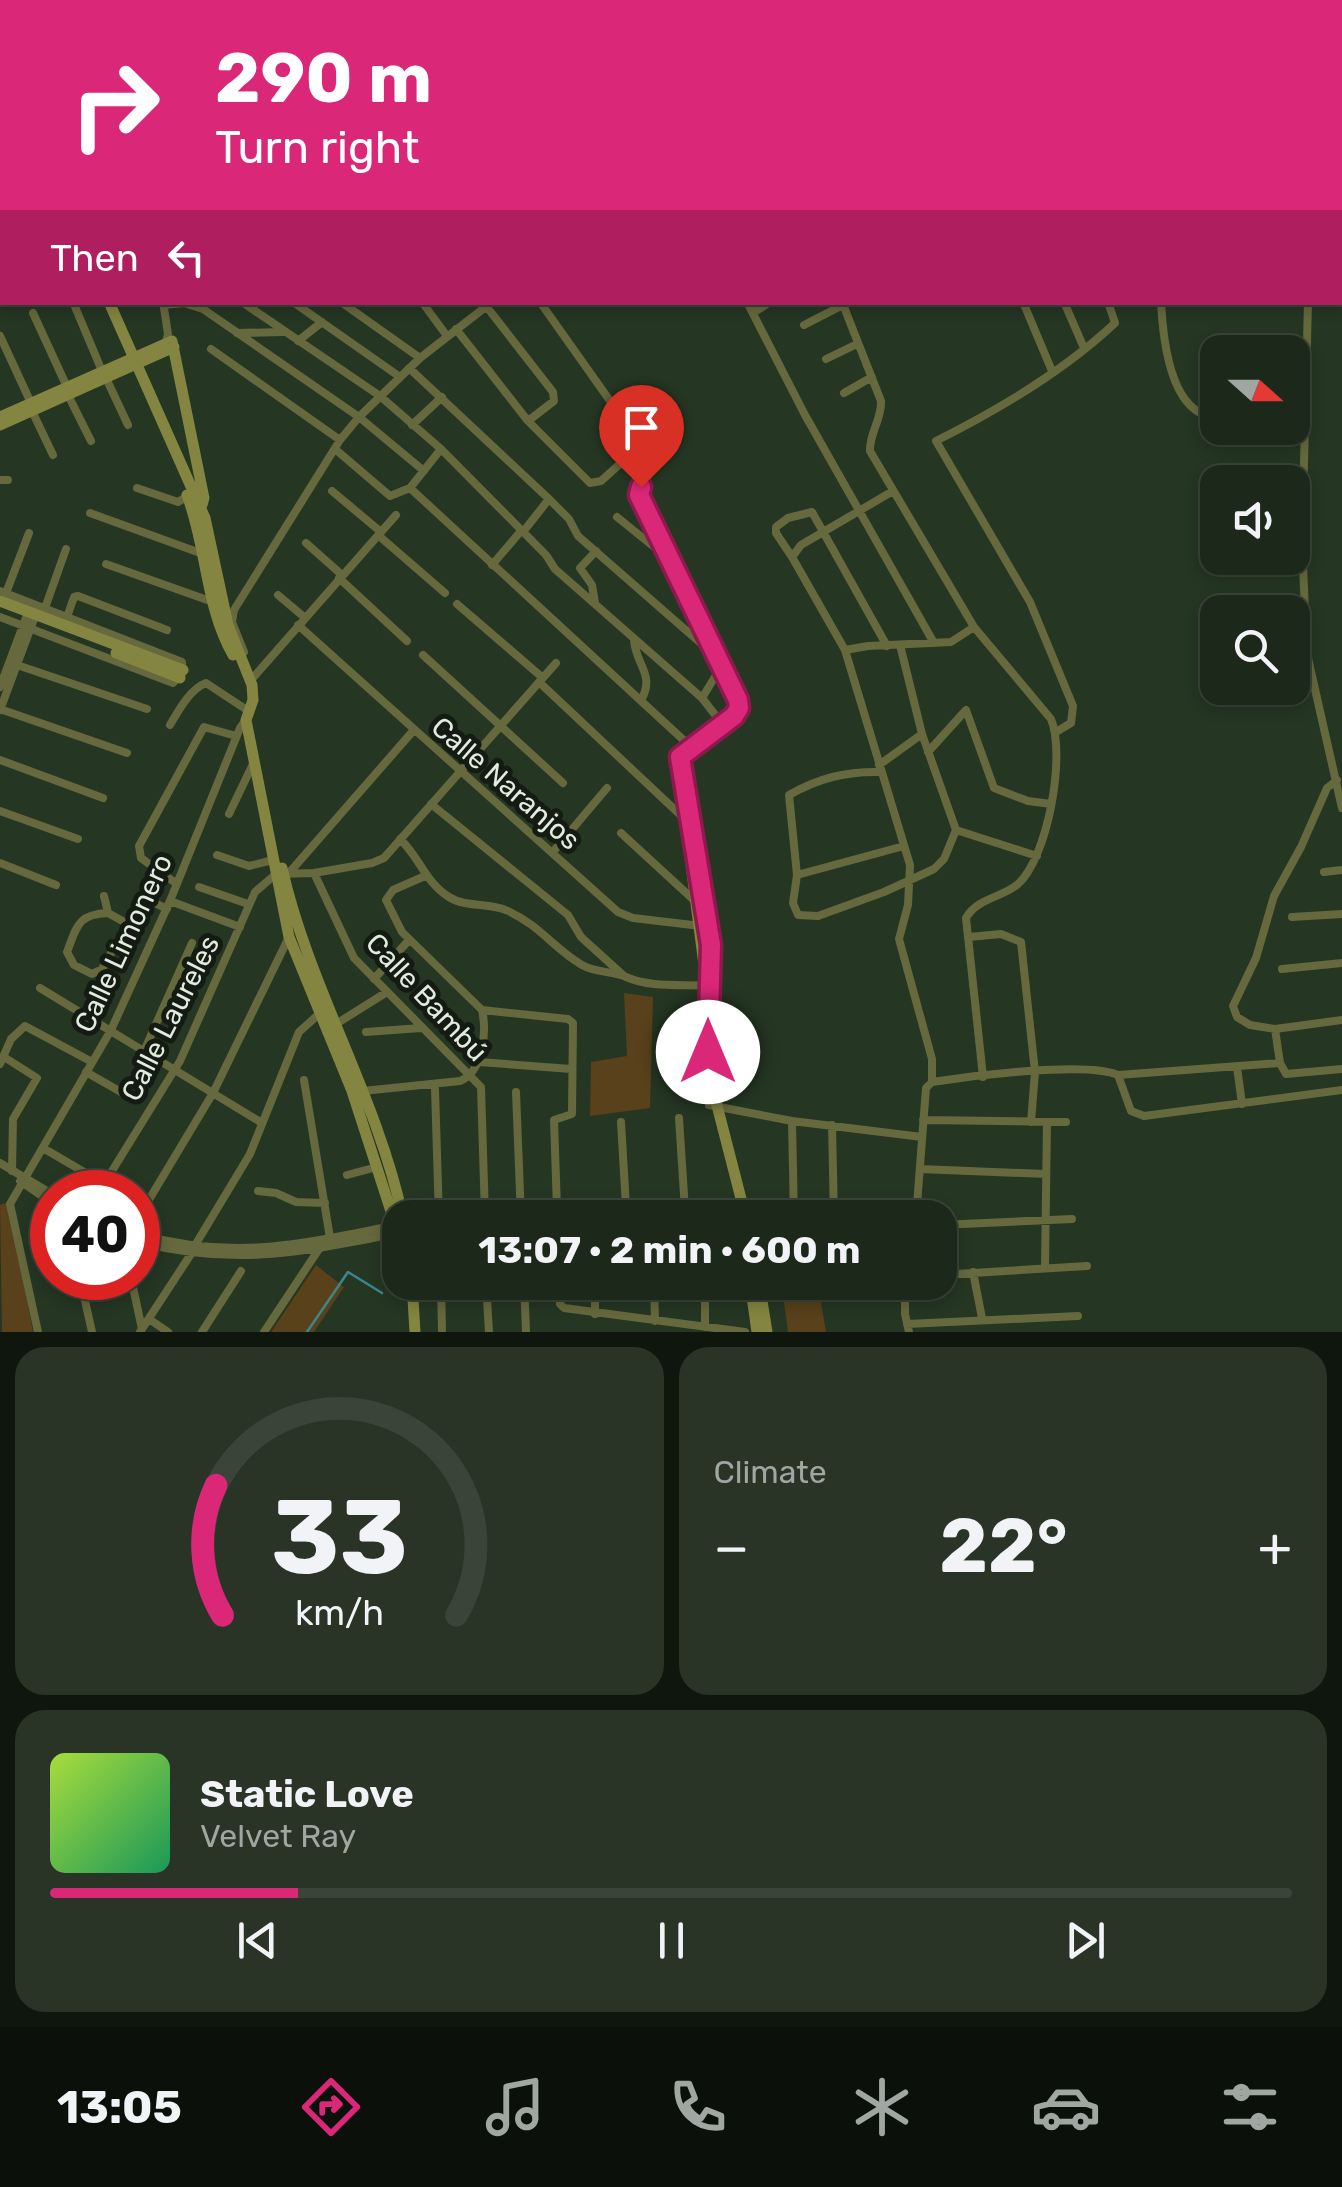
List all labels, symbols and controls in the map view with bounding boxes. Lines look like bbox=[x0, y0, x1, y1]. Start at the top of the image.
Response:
text: 290 m bbox=[215, 37, 432, 120]
icon: right bbox=[50, 40, 180, 170]
text: Turn right bbox=[215, 121, 419, 174]
icon: left bbox=[159, 230, 214, 285]
text: Then bbox=[50, 235, 139, 281]
north arrow bbox=[1200, 335, 1310, 445]
map controls bbox=[1200, 335, 1310, 705]
pin bbox=[599, 385, 684, 488]
icon: arrive bbox=[614, 400, 669, 455]
button: sound bbox=[1200, 465, 1310, 575]
button: search bbox=[1200, 595, 1310, 705]
street label: Calle Naranjos bbox=[425, 710, 586, 857]
street label: Calle Limonero bbox=[68, 849, 179, 1038]
street label: Calle Bambú bbox=[359, 927, 494, 1068]
street label: Calle Laureles bbox=[115, 930, 226, 1106]
position arrow bbox=[656, 1000, 760, 1104]
speed limit sign: 40 bbox=[30, 1170, 160, 1300]
text: 13:07 · 2 min · 600 m bbox=[478, 1227, 861, 1273]
text: Climate bbox=[714, 1453, 827, 1491]
text: 33 bbox=[271, 1476, 408, 1599]
text: 22° bbox=[939, 1502, 1068, 1591]
text: − bbox=[714, 1515, 749, 1580]
text: + bbox=[1258, 1515, 1292, 1580]
text: km/h bbox=[295, 1592, 384, 1634]
text: Static Love bbox=[200, 1771, 414, 1817]
text: Velvet Ray bbox=[200, 1817, 356, 1855]
icon: previous bbox=[230, 1913, 285, 1968]
icon: pause bbox=[644, 1913, 699, 1968]
icon: next bbox=[1058, 1913, 1113, 1968]
icon: directions bbox=[296, 2072, 366, 2142]
icon: music bbox=[480, 2072, 550, 2142]
icon: phone bbox=[663, 2072, 733, 2142]
icon: climate bbox=[847, 2072, 917, 2142]
icon: car bbox=[1031, 2072, 1101, 2142]
icon: filters bbox=[1215, 2072, 1285, 2142]
text: 13:05 bbox=[57, 2081, 182, 2134]

